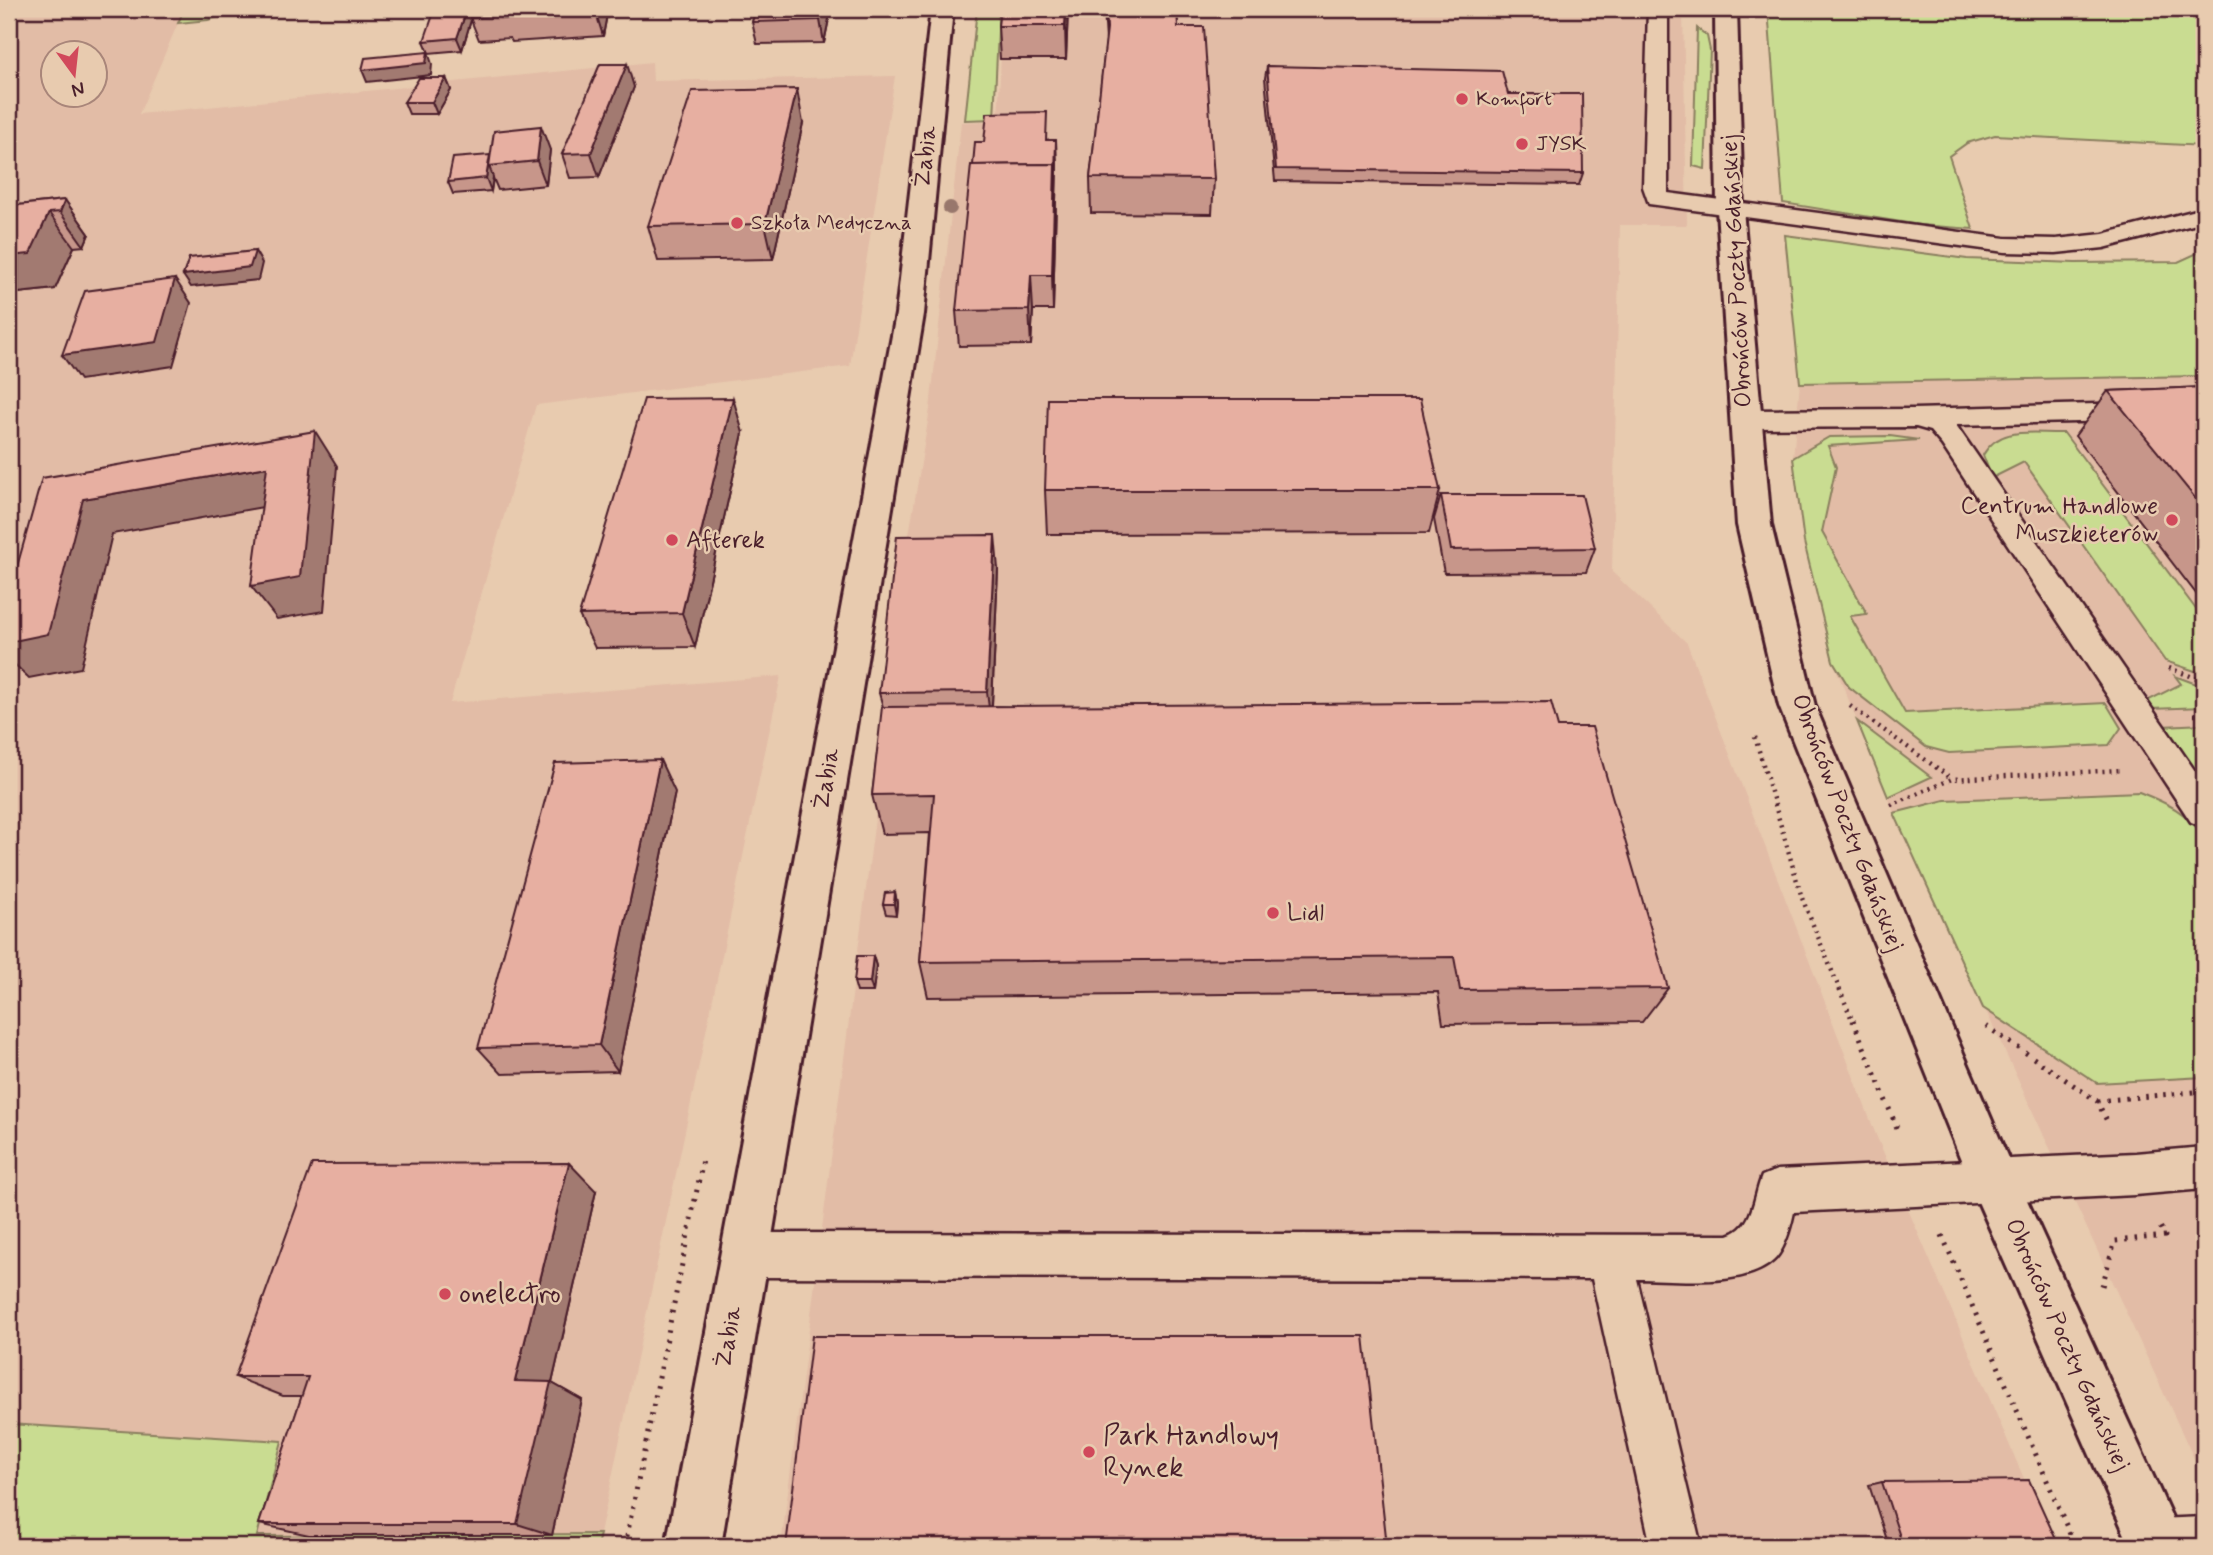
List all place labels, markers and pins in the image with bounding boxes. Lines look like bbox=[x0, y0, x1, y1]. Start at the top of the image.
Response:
place label: Komfort bbox=[1476, 85, 1552, 115]
marker: Komfort bbox=[1454, 91, 1470, 107]
place label: JYSK bbox=[1536, 130, 1587, 158]
marker: JYSK bbox=[1514, 136, 1530, 152]
place label: Szkoła Medyczna bbox=[751, 209, 912, 237]
marker: Szkoła Medyczna bbox=[729, 215, 745, 231]
place label: Centrum Handlowe Muszkieterów bbox=[1961, 491, 2158, 550]
marker: Centrum Handlowe Muszkieterów bbox=[2164, 512, 2180, 528]
place label: Afterek bbox=[686, 525, 765, 556]
marker: Afterek bbox=[664, 532, 680, 548]
place label: Lidl bbox=[1287, 898, 1324, 929]
marker: Lidl bbox=[1265, 905, 1281, 921]
place label: onelectro bbox=[459, 1276, 561, 1313]
marker: onelectro bbox=[437, 1286, 453, 1302]
place label: Park Handlowy Rynek bbox=[1103, 1418, 1279, 1487]
marker: Park Handlowy Rynek bbox=[1081, 1444, 1097, 1460]

